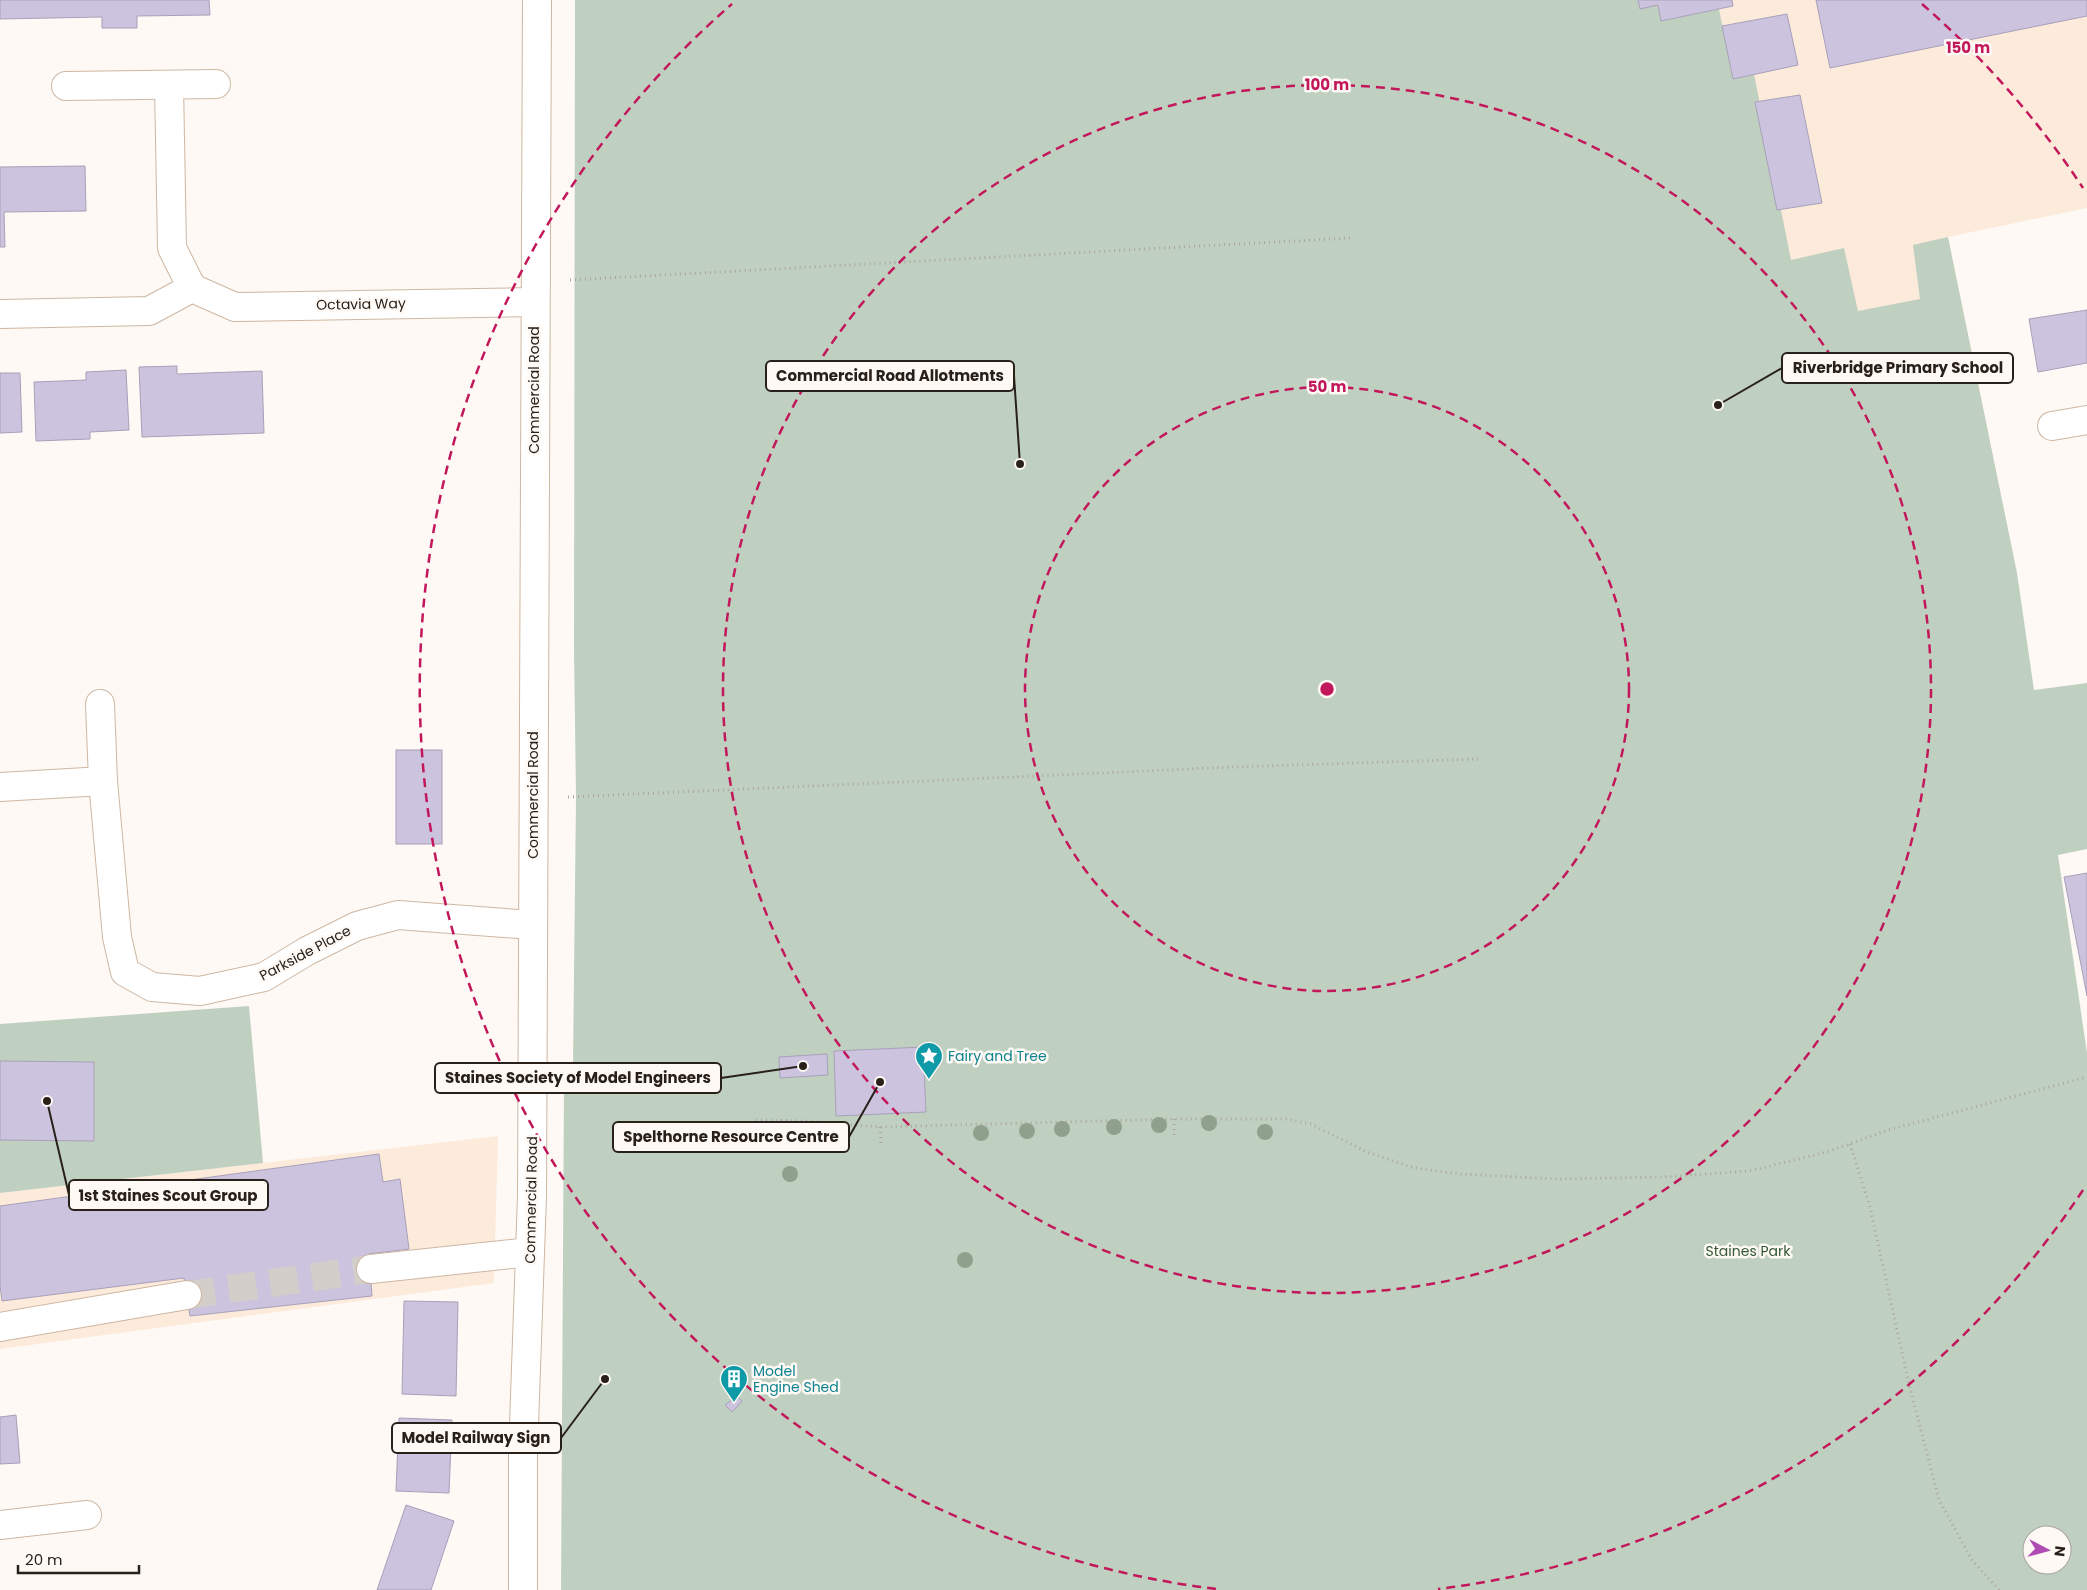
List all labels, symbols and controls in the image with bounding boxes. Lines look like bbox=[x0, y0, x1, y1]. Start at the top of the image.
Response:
text: 150 m bbox=[1946, 37, 1990, 58]
text: 100 m bbox=[1305, 74, 1349, 95]
street label: Octavia Way bbox=[316, 293, 406, 315]
street label: Commercial Road bbox=[524, 326, 544, 454]
callout: Riverbridge Primary School bbox=[1782, 353, 2013, 383]
text: Riverbridge Primary School bbox=[1793, 357, 2003, 378]
callout: Commercial Road Allotments bbox=[766, 361, 1014, 391]
text: Commercial Road Allotments bbox=[776, 365, 1004, 386]
text: 50 m bbox=[1308, 376, 1346, 397]
centre of rings bbox=[1318, 680, 1336, 698]
street label: Commercial Road bbox=[523, 731, 543, 859]
street label: Parkside Place bbox=[256, 920, 354, 985]
place icon: Fairy and Tree bbox=[914, 1041, 944, 1080]
place label: Fairy and Tree bbox=[948, 1046, 1047, 1066]
callout: Staines Society of Model Engineers bbox=[435, 1063, 721, 1093]
text: Staines Society of Model Engineers bbox=[445, 1067, 711, 1088]
callout: Spelthorne Resource Centre bbox=[613, 1122, 849, 1152]
text: Spelthorne Resource Centre bbox=[623, 1126, 839, 1147]
street label: Commercial Road bbox=[520, 1136, 542, 1264]
callout: 1st Staines Scout Group bbox=[69, 1180, 268, 1210]
text: 1st Staines Scout Group bbox=[78, 1185, 258, 1206]
park label: Staines Park bbox=[1706, 1241, 1791, 1261]
place label: Model Engine Shed bbox=[753, 1361, 839, 1397]
building icon: Model Engine Shed bbox=[719, 1364, 749, 1403]
callout: Model Railway Sign bbox=[392, 1423, 561, 1453]
text: Model Railway Sign bbox=[402, 1427, 550, 1448]
north arrow bbox=[2022, 1525, 2072, 1575]
scale bar bbox=[18, 1542, 139, 1574]
text: N bbox=[2049, 1545, 2070, 1558]
text: 20 m bbox=[25, 1549, 63, 1570]

